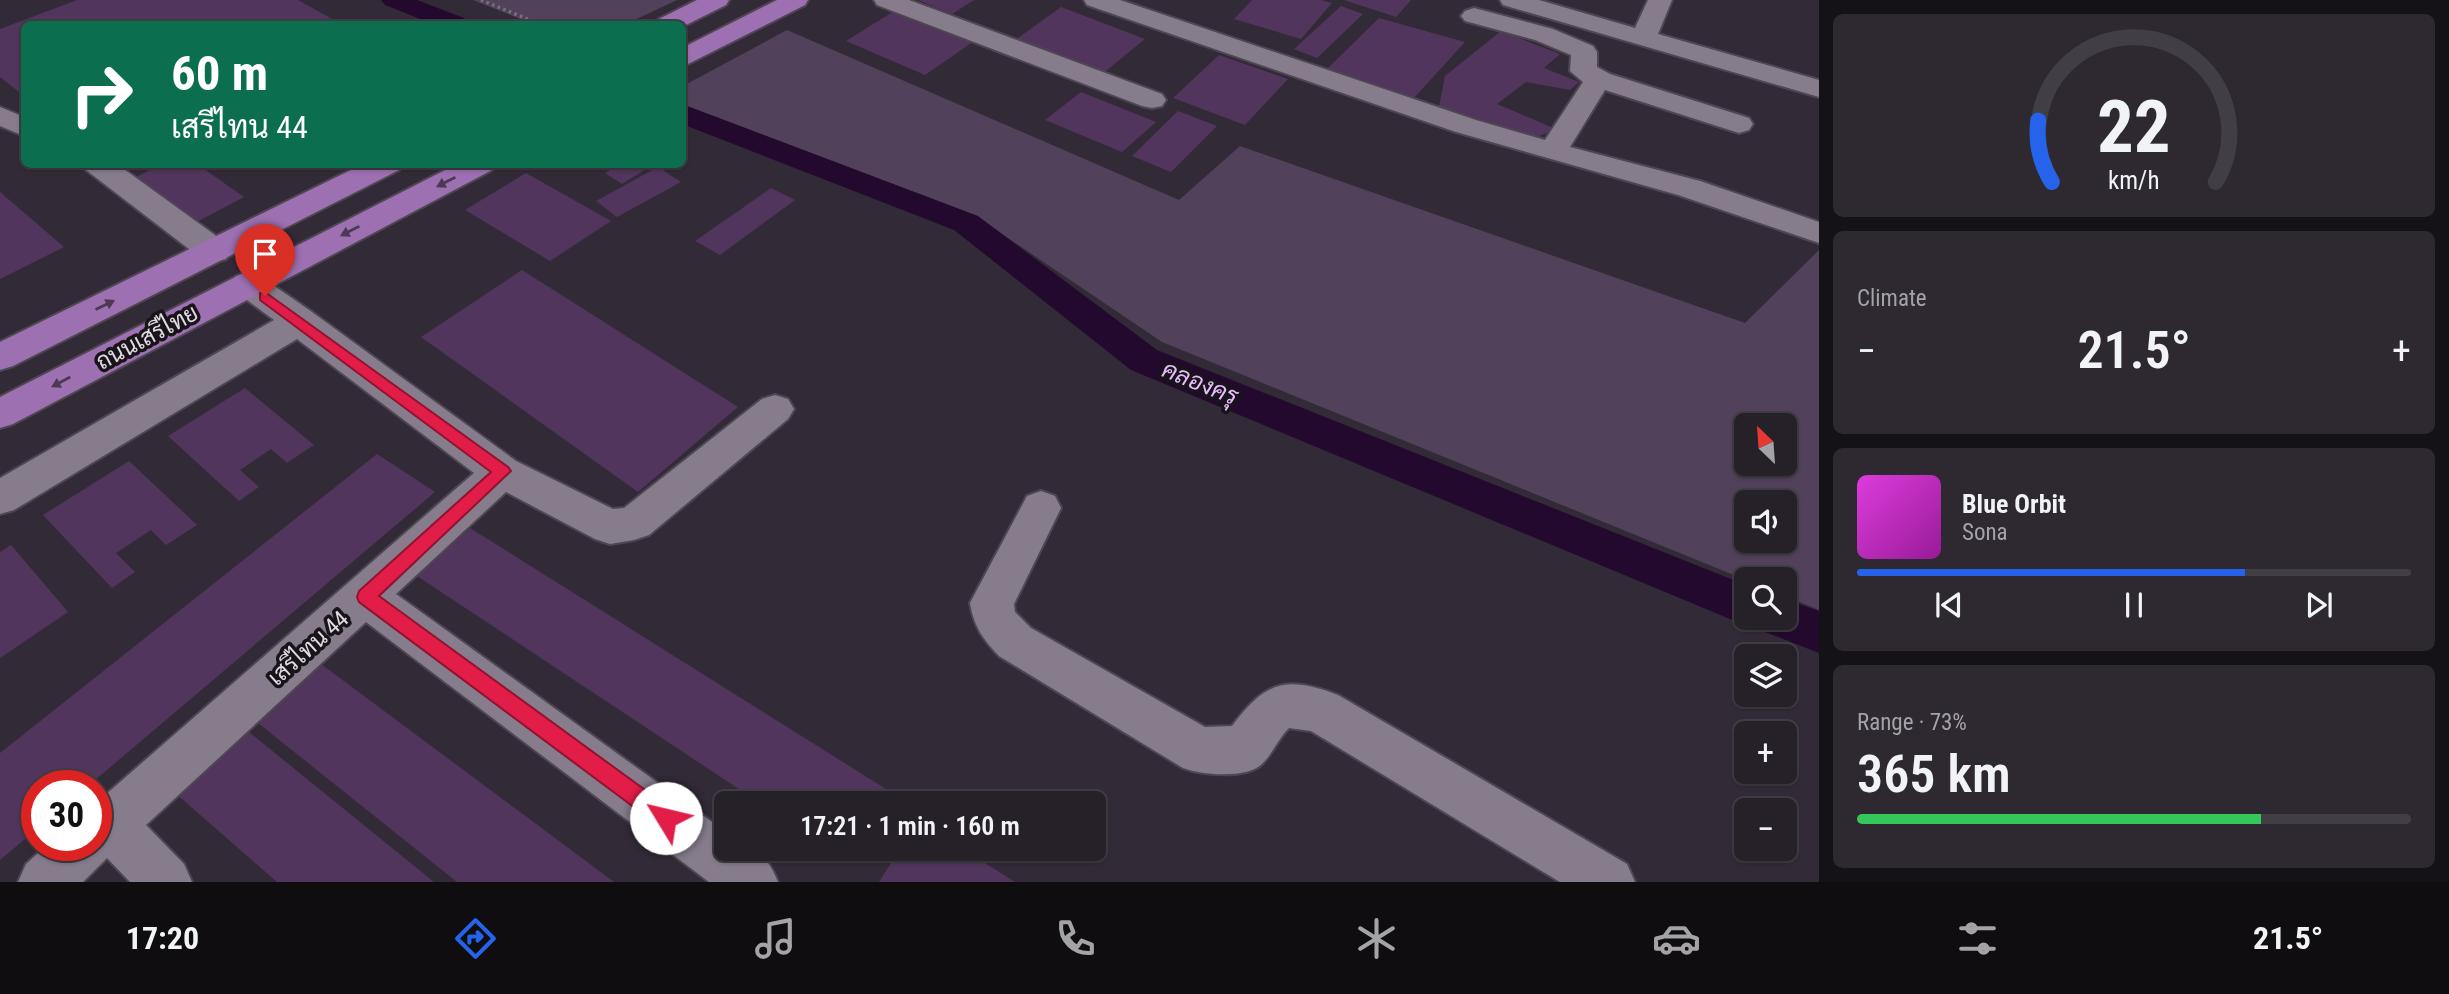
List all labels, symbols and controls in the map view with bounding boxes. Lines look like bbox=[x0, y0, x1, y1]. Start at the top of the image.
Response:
text: 60 m bbox=[171, 45, 268, 102]
icon: right bbox=[56, 49, 147, 140]
text: 22 bbox=[2097, 84, 2171, 170]
text: เสรีไทน 44 bbox=[171, 108, 308, 146]
text: km/h bbox=[2108, 165, 2160, 194]
one-way arrow bbox=[436, 177, 456, 188]
pin bbox=[235, 224, 295, 296]
one-way arrow bbox=[340, 226, 360, 237]
icon: arrive bbox=[246, 235, 284, 273]
text: Climate bbox=[1857, 285, 1927, 312]
street label: ถนนเสรีไทย bbox=[90, 297, 203, 376]
one-way arrow bbox=[95, 299, 115, 311]
text: 21.5° bbox=[2077, 320, 2191, 381]
text: − bbox=[1857, 329, 1876, 373]
text: + bbox=[2392, 329, 2411, 373]
water label: คลองครุ bbox=[1157, 355, 1243, 413]
one-way arrow bbox=[51, 375, 71, 387]
north arrow bbox=[1734, 413, 1797, 476]
map controls bbox=[1734, 413, 1797, 861]
text: Blue Orbit bbox=[1962, 489, 2066, 519]
button: sound bbox=[1734, 490, 1797, 553]
text: Sona bbox=[1962, 519, 2008, 546]
button: search bbox=[1734, 567, 1797, 630]
icon: previous bbox=[1930, 586, 1968, 624]
icon: pause bbox=[2115, 586, 2153, 624]
icon: next bbox=[2300, 586, 2338, 624]
street label: เสรีไทน 44 bbox=[261, 603, 354, 691]
button: layers bbox=[1734, 644, 1797, 707]
text: Range · 73% bbox=[1857, 709, 1967, 736]
button: + bbox=[1734, 721, 1797, 784]
text: 365 km bbox=[1857, 744, 2011, 805]
speed limit sign: 30 bbox=[21, 770, 112, 861]
position arrow bbox=[629, 781, 703, 855]
button: − bbox=[1734, 798, 1797, 861]
text: 17:21 · 1 min · 160 m bbox=[800, 811, 1020, 841]
icon: directions bbox=[451, 914, 500, 963]
icon: music bbox=[751, 914, 800, 963]
icon: phone bbox=[1051, 914, 1100, 963]
icon: climate bbox=[1352, 914, 1401, 963]
icon: car bbox=[1652, 914, 1701, 963]
icon: filters bbox=[1953, 914, 2002, 963]
text: 17:20 bbox=[126, 919, 199, 957]
text: 21.5° bbox=[2253, 919, 2323, 957]

